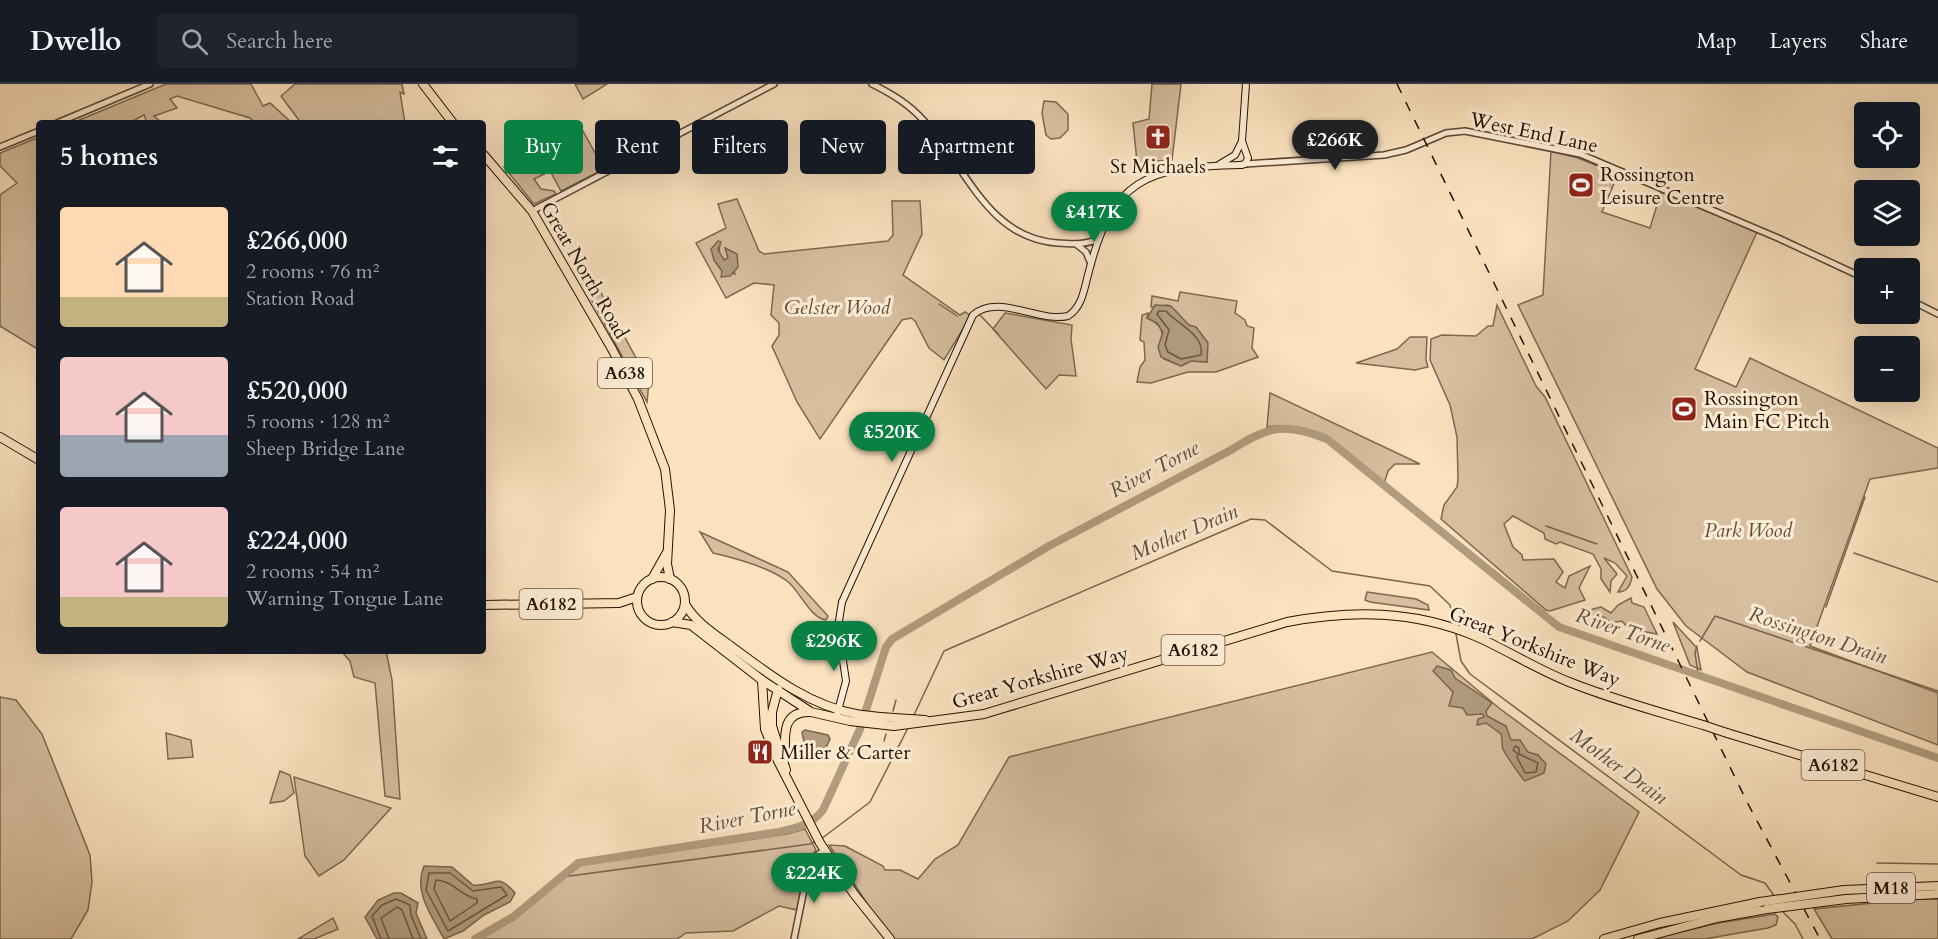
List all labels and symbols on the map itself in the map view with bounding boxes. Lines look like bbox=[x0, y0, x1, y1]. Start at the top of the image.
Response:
street label: West End Lane bbox=[1466, 106, 1601, 159]
pin: £266K bbox=[1293, 120, 1377, 171]
church icon: St Michaels bbox=[1143, 122, 1173, 152]
place label: St Michaels bbox=[1110, 153, 1206, 180]
place label: Rossington Leisure Centre bbox=[1600, 161, 1725, 211]
sports icon: Rossington Leisure Centre bbox=[1566, 170, 1596, 200]
pin: £417K bbox=[1052, 192, 1136, 243]
street label: Great North Road bbox=[534, 197, 635, 344]
park label: Gelster Wood bbox=[784, 294, 891, 321]
road number: A638 bbox=[598, 358, 652, 388]
place label: Rossington Main FC Pitch bbox=[1704, 385, 1830, 435]
sports icon: Rossington Main FC Pitch bbox=[1669, 394, 1699, 424]
pin: £520K bbox=[850, 412, 934, 463]
water label: River Torne bbox=[1104, 433, 1205, 505]
water label: Mother Drain bbox=[1126, 497, 1243, 568]
park label: Park Wood bbox=[1704, 517, 1793, 544]
road number: A6182 bbox=[520, 589, 582, 619]
street label: Great Yorkshire Way bbox=[1445, 600, 1625, 693]
water label: Rossington Drain bbox=[1745, 600, 1891, 672]
water label: River Torne bbox=[1572, 601, 1675, 660]
pin: £296K bbox=[792, 621, 876, 672]
road number: A6182 bbox=[1162, 635, 1224, 665]
street label: Great Yorkshire Way bbox=[949, 639, 1132, 716]
water label: Mother Drain bbox=[1564, 721, 1674, 812]
restaurant icon: Miller & Carter bbox=[745, 737, 775, 767]
place label: Miller & Carter bbox=[780, 739, 911, 766]
road number: A6182 bbox=[1802, 750, 1864, 780]
water label: River Torne bbox=[696, 794, 799, 841]
pin: £224K bbox=[772, 853, 856, 904]
road number: M18 bbox=[1867, 873, 1915, 903]

